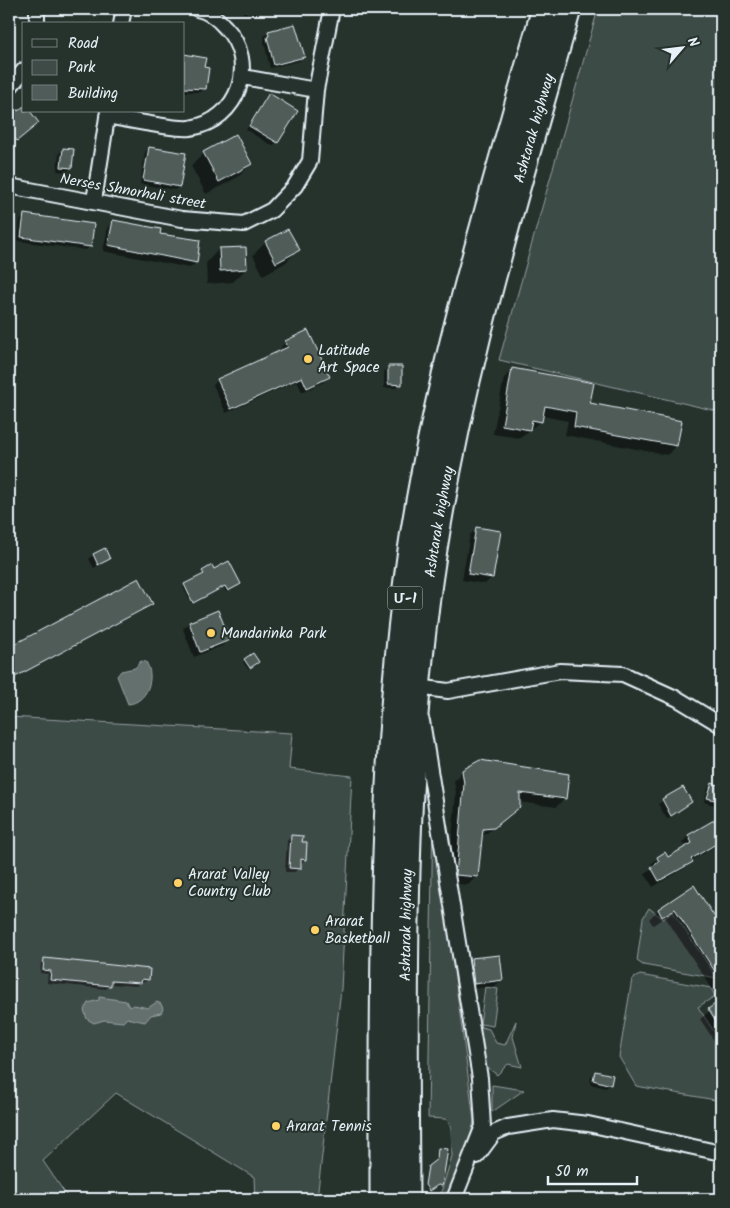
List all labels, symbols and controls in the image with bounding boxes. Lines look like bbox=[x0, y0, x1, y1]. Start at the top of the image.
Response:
legend bbox=[22, 22, 185, 112]
north arrow bbox=[658, 22, 708, 72]
text: Road bbox=[68, 32, 99, 56]
text: N bbox=[681, 33, 704, 52]
text: Park bbox=[68, 56, 96, 80]
street label: Ashtarak highway bbox=[508, 70, 562, 186]
text: Building bbox=[68, 82, 118, 106]
street label: Nerses Shnorhali street bbox=[58, 167, 208, 217]
place label: Latitude Art Space bbox=[318, 339, 380, 380]
marker: Latitude Art Space bbox=[302, 353, 314, 365]
street label: Ashtarak highway bbox=[419, 463, 462, 579]
road number: Մ-1 bbox=[388, 586, 422, 610]
place label: Mandarinka Park bbox=[221, 622, 327, 646]
marker: Mandarinka Park bbox=[205, 627, 217, 639]
place label: Ararat Valley Country Club bbox=[188, 863, 271, 904]
street label: Ashtarak highway bbox=[394, 868, 420, 981]
marker: Ararat Valley Country Club bbox=[172, 877, 184, 889]
place label: Ararat Basketball bbox=[325, 910, 390, 951]
marker: Ararat Basketball bbox=[309, 924, 321, 936]
place label: Ararat Tennis bbox=[286, 1115, 372, 1139]
marker: Ararat Tennis bbox=[270, 1120, 282, 1132]
scale bar bbox=[548, 1153, 636, 1185]
text: 50 m bbox=[555, 1160, 589, 1184]

